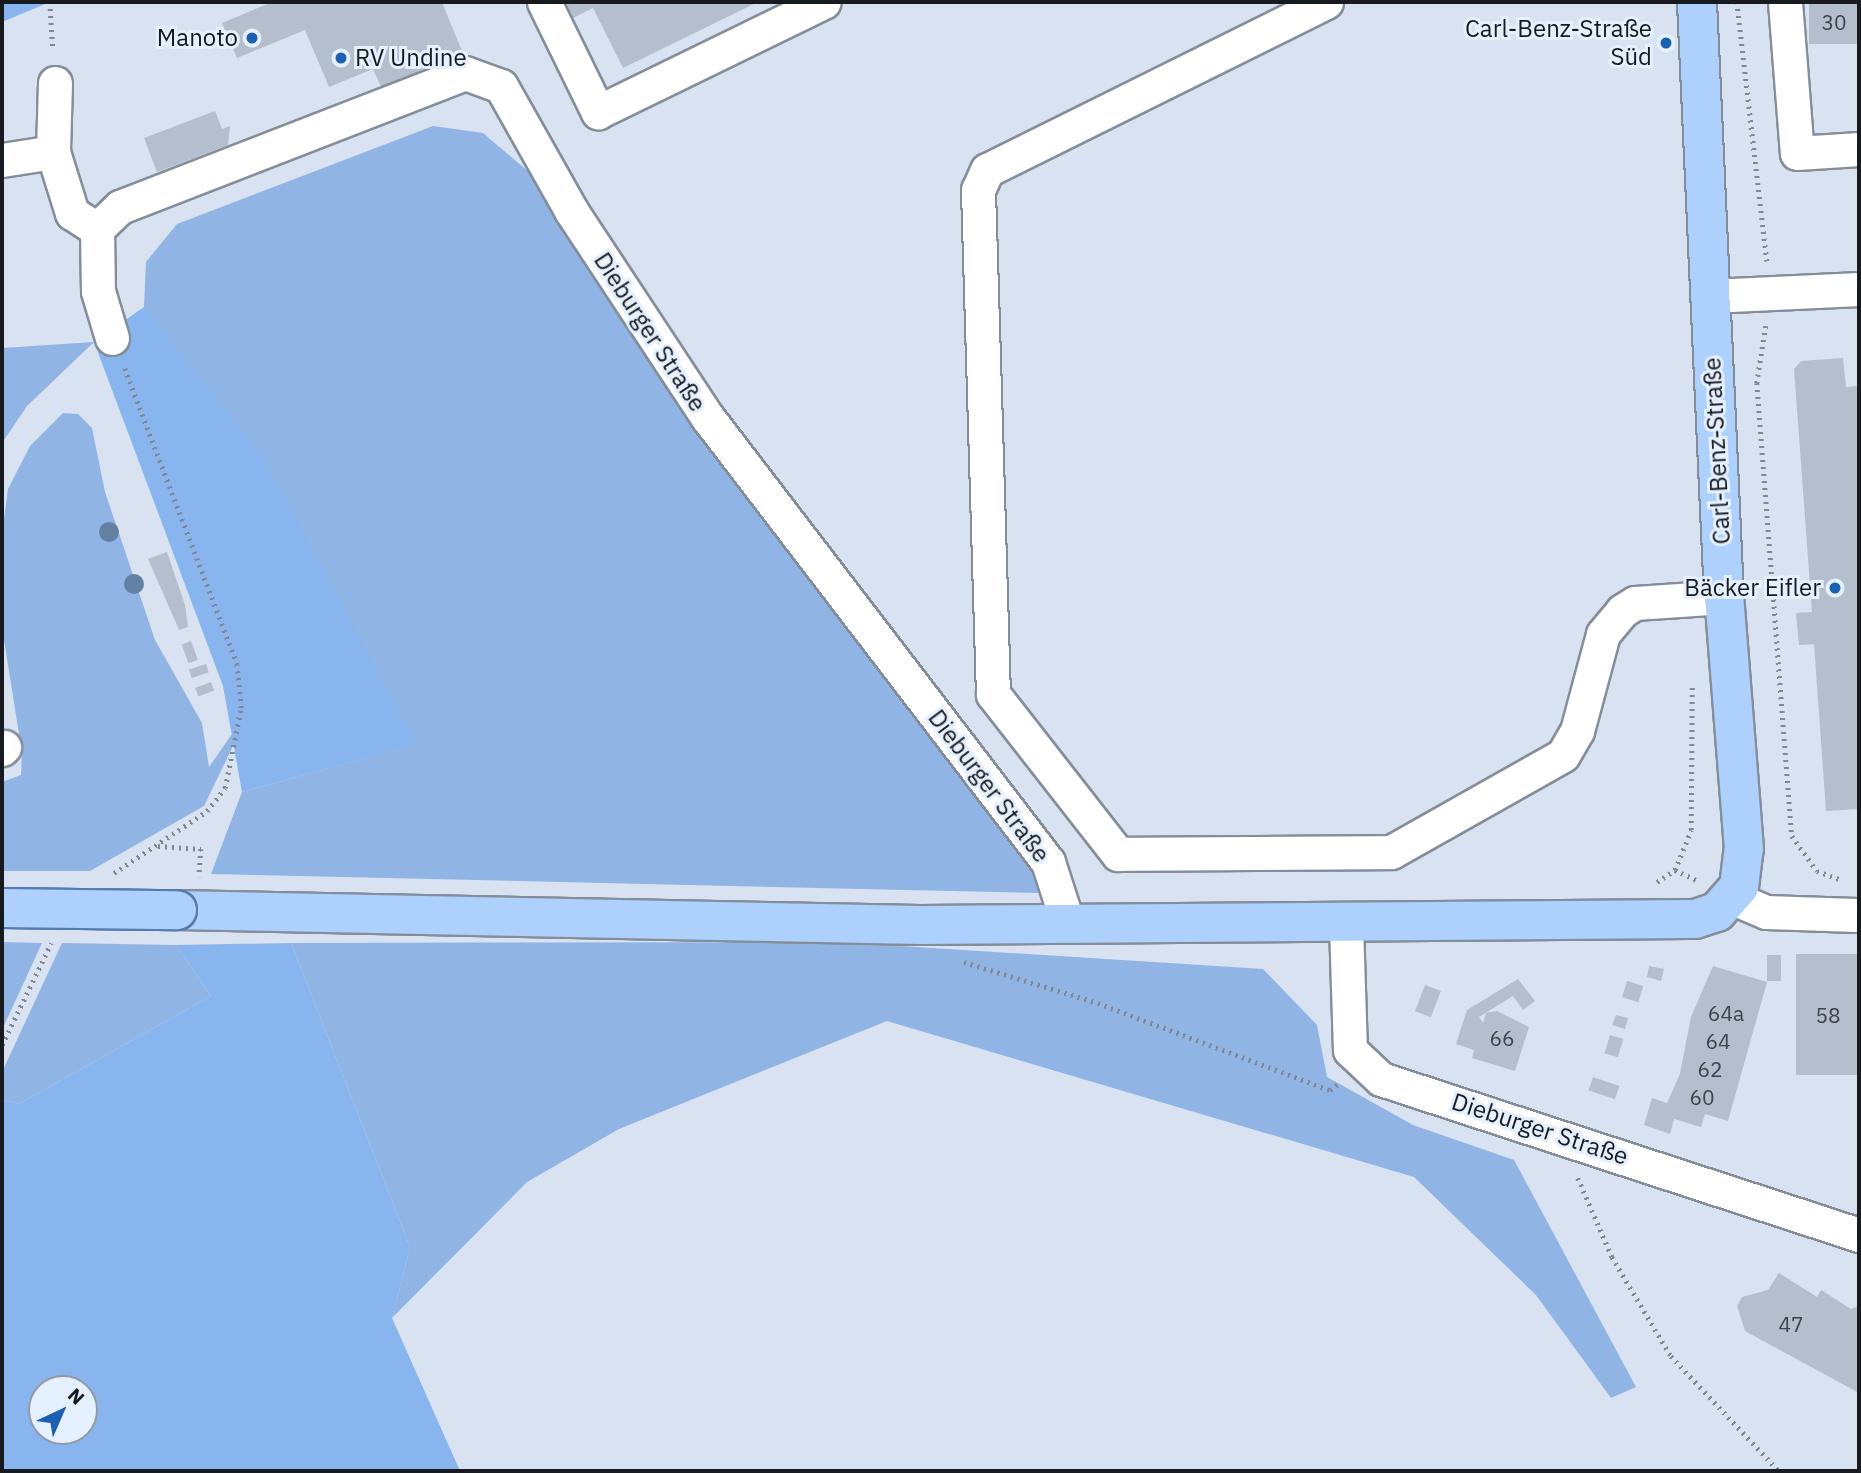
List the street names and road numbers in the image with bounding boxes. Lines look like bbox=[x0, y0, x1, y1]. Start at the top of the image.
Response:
street label: Dieburger Straße bbox=[588, 247, 712, 417]
street label: Carl-Benz-Straße bbox=[1698, 357, 1736, 545]
street label: Dieburger Straße bbox=[922, 704, 1056, 868]
street label: Dieburger Straße bbox=[1448, 1087, 1632, 1171]

